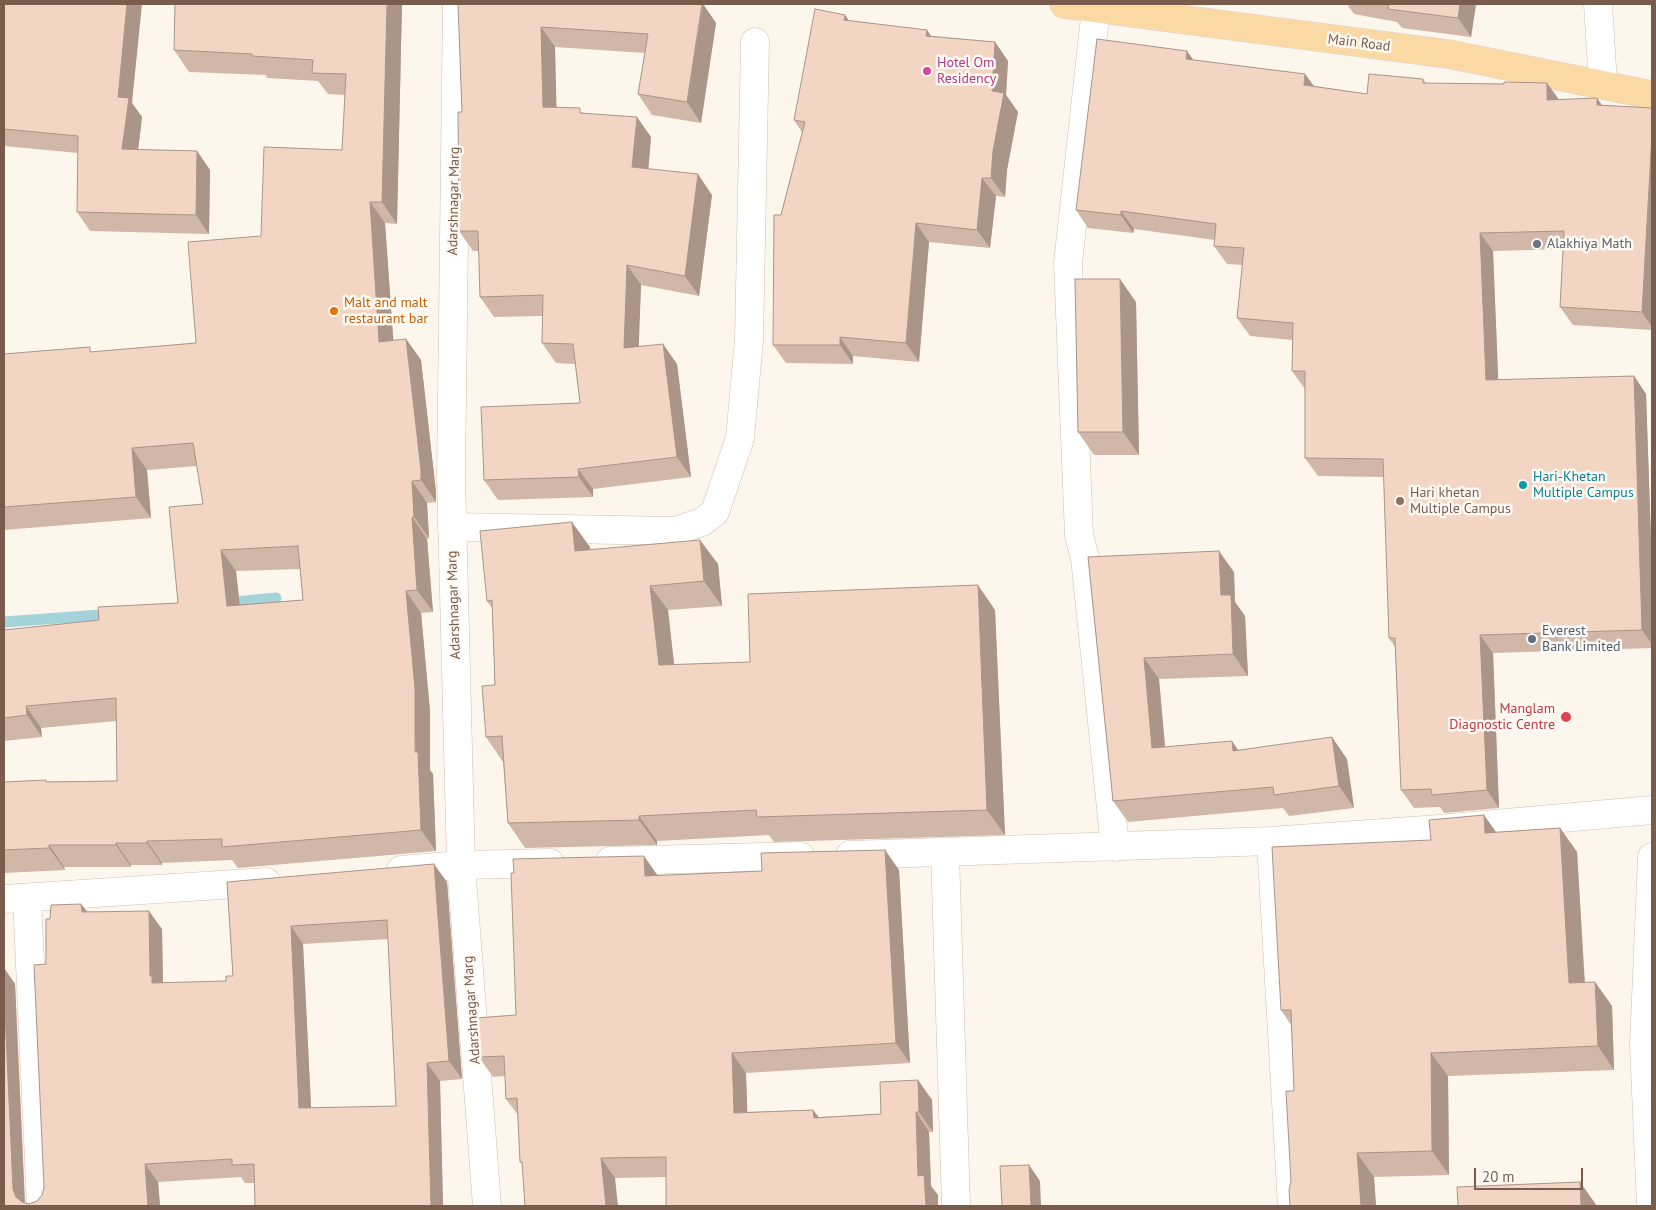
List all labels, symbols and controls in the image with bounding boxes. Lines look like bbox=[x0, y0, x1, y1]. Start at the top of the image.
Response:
street label: Main Road bbox=[1327, 31, 1391, 55]
place label: Hotel Om Residency bbox=[937, 55, 996, 88]
marker: Hotel Om Residency bbox=[921, 65, 933, 77]
street label: Adarshnagar Marg bbox=[445, 146, 463, 256]
place label: Alakhiya Math bbox=[1547, 236, 1632, 252]
marker: Alakhiya Math bbox=[1531, 238, 1543, 250]
place label: Malt and malt restaurant bar bbox=[344, 295, 428, 328]
marker: Malt and malt restaurant bar bbox=[328, 305, 340, 317]
place label: Hari-Khetan Multiple Campus bbox=[1533, 469, 1634, 502]
marker: Hari-Khetan Multiple Campus bbox=[1517, 479, 1529, 491]
place label: Hari khetan Multiple Campus bbox=[1410, 485, 1511, 518]
marker: Hari khetan Multiple Campus bbox=[1394, 495, 1406, 507]
street label: Adarshnagar Marg bbox=[444, 550, 464, 660]
place label: Everest Bank Limited bbox=[1542, 623, 1621, 656]
marker: Everest Bank Limited bbox=[1526, 633, 1538, 645]
place label: Manglam Diagnostic Centre bbox=[1449, 701, 1555, 734]
marker: Manglam Diagnostic Centre bbox=[1559, 710, 1573, 724]
street label: Adarshnagar Marg bbox=[460, 955, 484, 1065]
scale bar bbox=[1476, 1158, 1585, 1190]
text: 20 m bbox=[1482, 1167, 1515, 1186]

